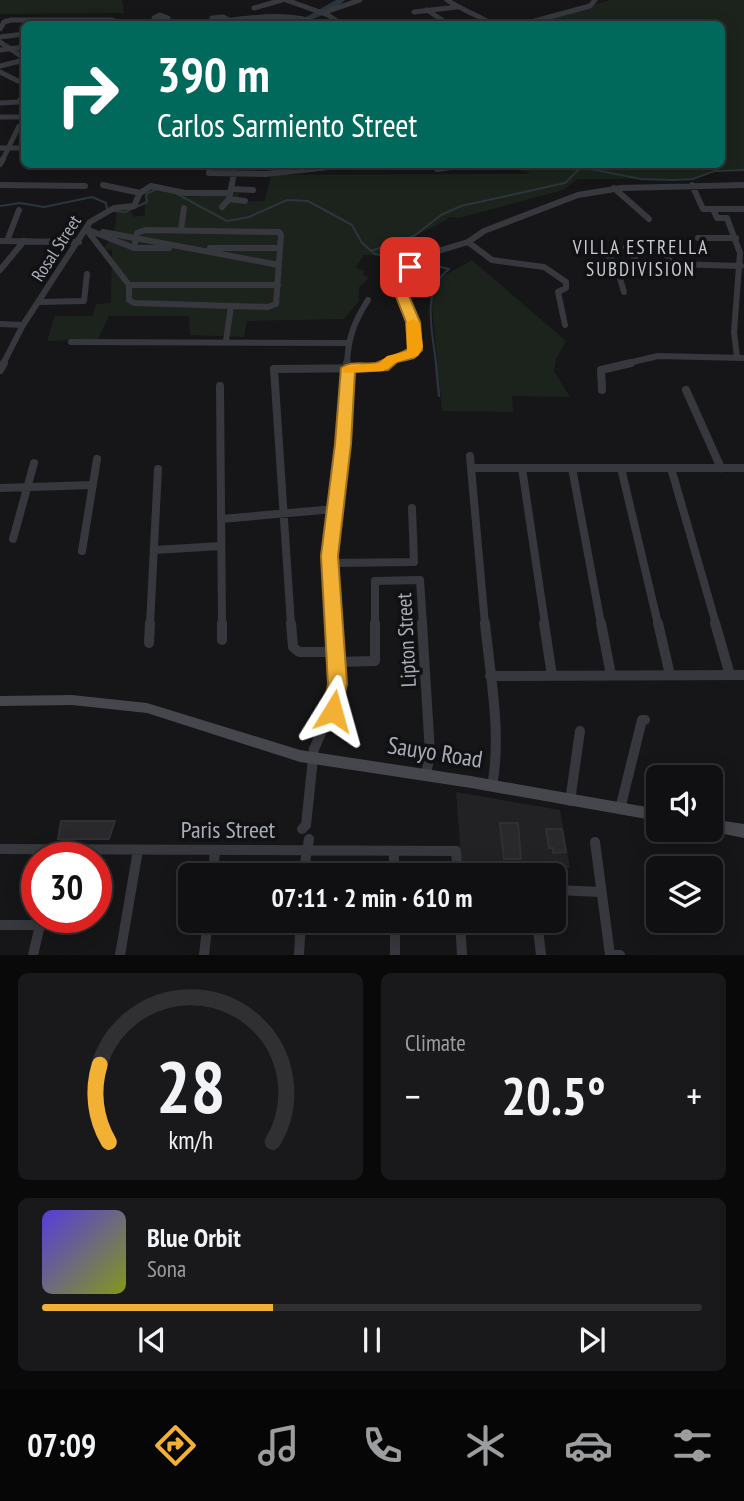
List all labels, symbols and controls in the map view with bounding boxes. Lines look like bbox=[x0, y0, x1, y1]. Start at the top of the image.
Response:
text: 390 m bbox=[157, 42, 270, 106]
icon: right bbox=[42, 49, 133, 140]
text: Carlos Sarmiento Street bbox=[157, 104, 417, 146]
street label: Rosal Street bbox=[26, 211, 86, 285]
district label: VILLA ESTRELLA SUBDIVISION bbox=[572, 235, 709, 281]
pin bbox=[380, 237, 440, 297]
icon: arrive bbox=[391, 248, 429, 286]
street label: Lipton Street bbox=[390, 592, 422, 688]
position arrow bbox=[296, 674, 370, 748]
street label: Sauyo Road bbox=[385, 729, 485, 775]
map controls bbox=[646, 765, 723, 933]
button: sound bbox=[646, 765, 723, 842]
street label: Paris Street bbox=[181, 814, 276, 845]
speed limit sign: 30 bbox=[21, 842, 112, 933]
button: layers bbox=[646, 856, 723, 933]
text: 07:11 · 2 min · 610 m bbox=[272, 881, 472, 914]
text: Climate bbox=[405, 1028, 466, 1057]
text: 28 bbox=[156, 1039, 225, 1133]
text: 20.5° bbox=[501, 1062, 606, 1129]
text: − bbox=[405, 1071, 421, 1120]
text: + bbox=[686, 1071, 702, 1120]
text: km/h bbox=[168, 1124, 213, 1156]
text: Blue Orbit bbox=[147, 1221, 241, 1254]
text: Sona bbox=[147, 1254, 186, 1283]
icon: previous bbox=[133, 1321, 171, 1359]
icon: pause bbox=[353, 1321, 391, 1359]
icon: next bbox=[573, 1321, 611, 1359]
icon: directions bbox=[151, 1421, 200, 1470]
icon: music bbox=[254, 1421, 303, 1470]
icon: phone bbox=[358, 1421, 407, 1470]
icon: climate bbox=[461, 1421, 510, 1470]
icon: car bbox=[564, 1421, 613, 1470]
icon: filters bbox=[668, 1421, 717, 1470]
text: 07:09 bbox=[27, 1424, 96, 1466]

